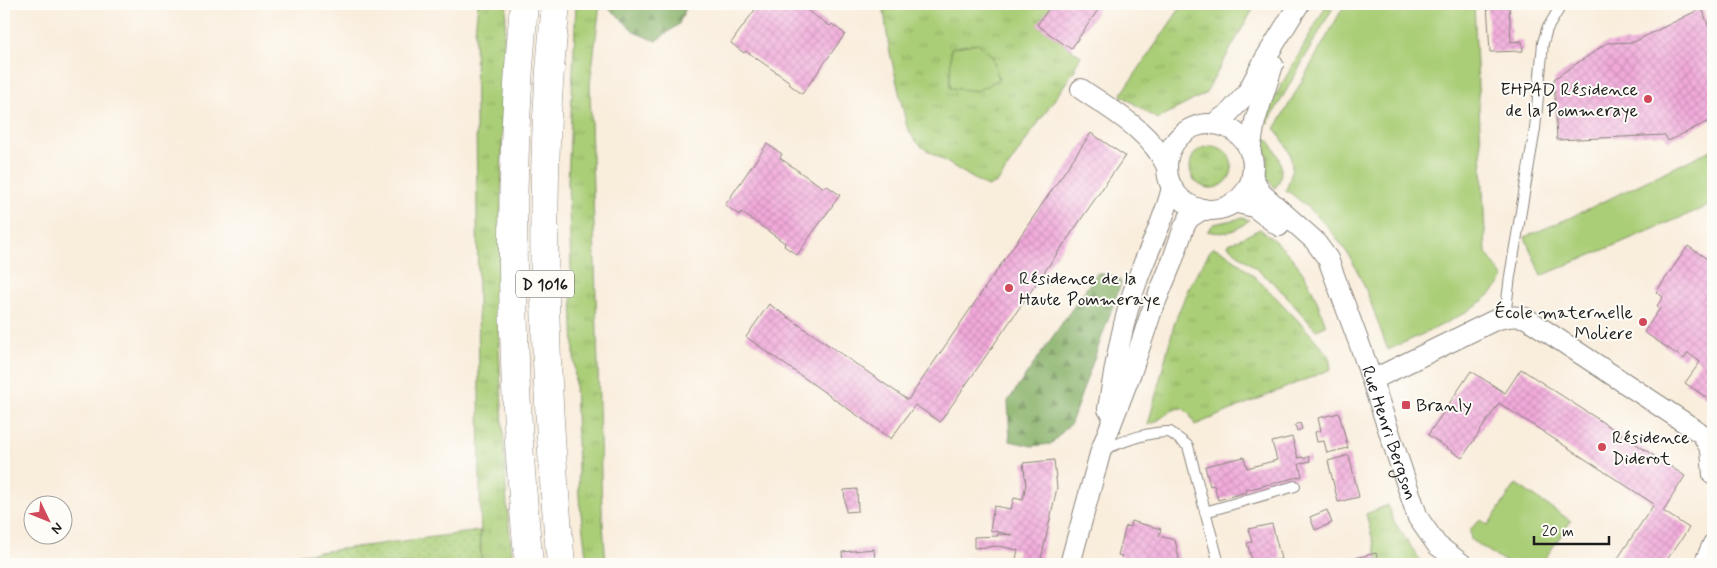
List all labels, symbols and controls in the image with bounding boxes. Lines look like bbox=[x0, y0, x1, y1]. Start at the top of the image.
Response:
place label: EHPAD Résidence de la Pommeraye bbox=[1500, 78, 1638, 123]
marker: EHPAD Résidence de la Pommeraye bbox=[1642, 93, 1654, 105]
place label: Résidence de la Haute Pommeraye bbox=[1019, 267, 1161, 312]
road number: D 1016 bbox=[516, 270, 574, 298]
marker: Résidence de la Haute Pommeraye bbox=[1003, 282, 1015, 294]
place label: École maternelle Moliere bbox=[1494, 301, 1633, 346]
marker: École maternelle Moliere bbox=[1637, 316, 1649, 328]
street label: Rue Henri Bergson bbox=[1355, 363, 1422, 503]
place label: Branly bbox=[1416, 394, 1472, 418]
marker: Branly bbox=[1400, 399, 1412, 411]
place label: Résidence Diderot bbox=[1612, 426, 1690, 471]
marker: Résidence Diderot bbox=[1596, 441, 1608, 453]
north arrow bbox=[22, 496, 72, 546]
scale bar bbox=[1534, 513, 1610, 545]
text: N bbox=[47, 519, 67, 538]
text: 20 m bbox=[1542, 522, 1574, 542]

